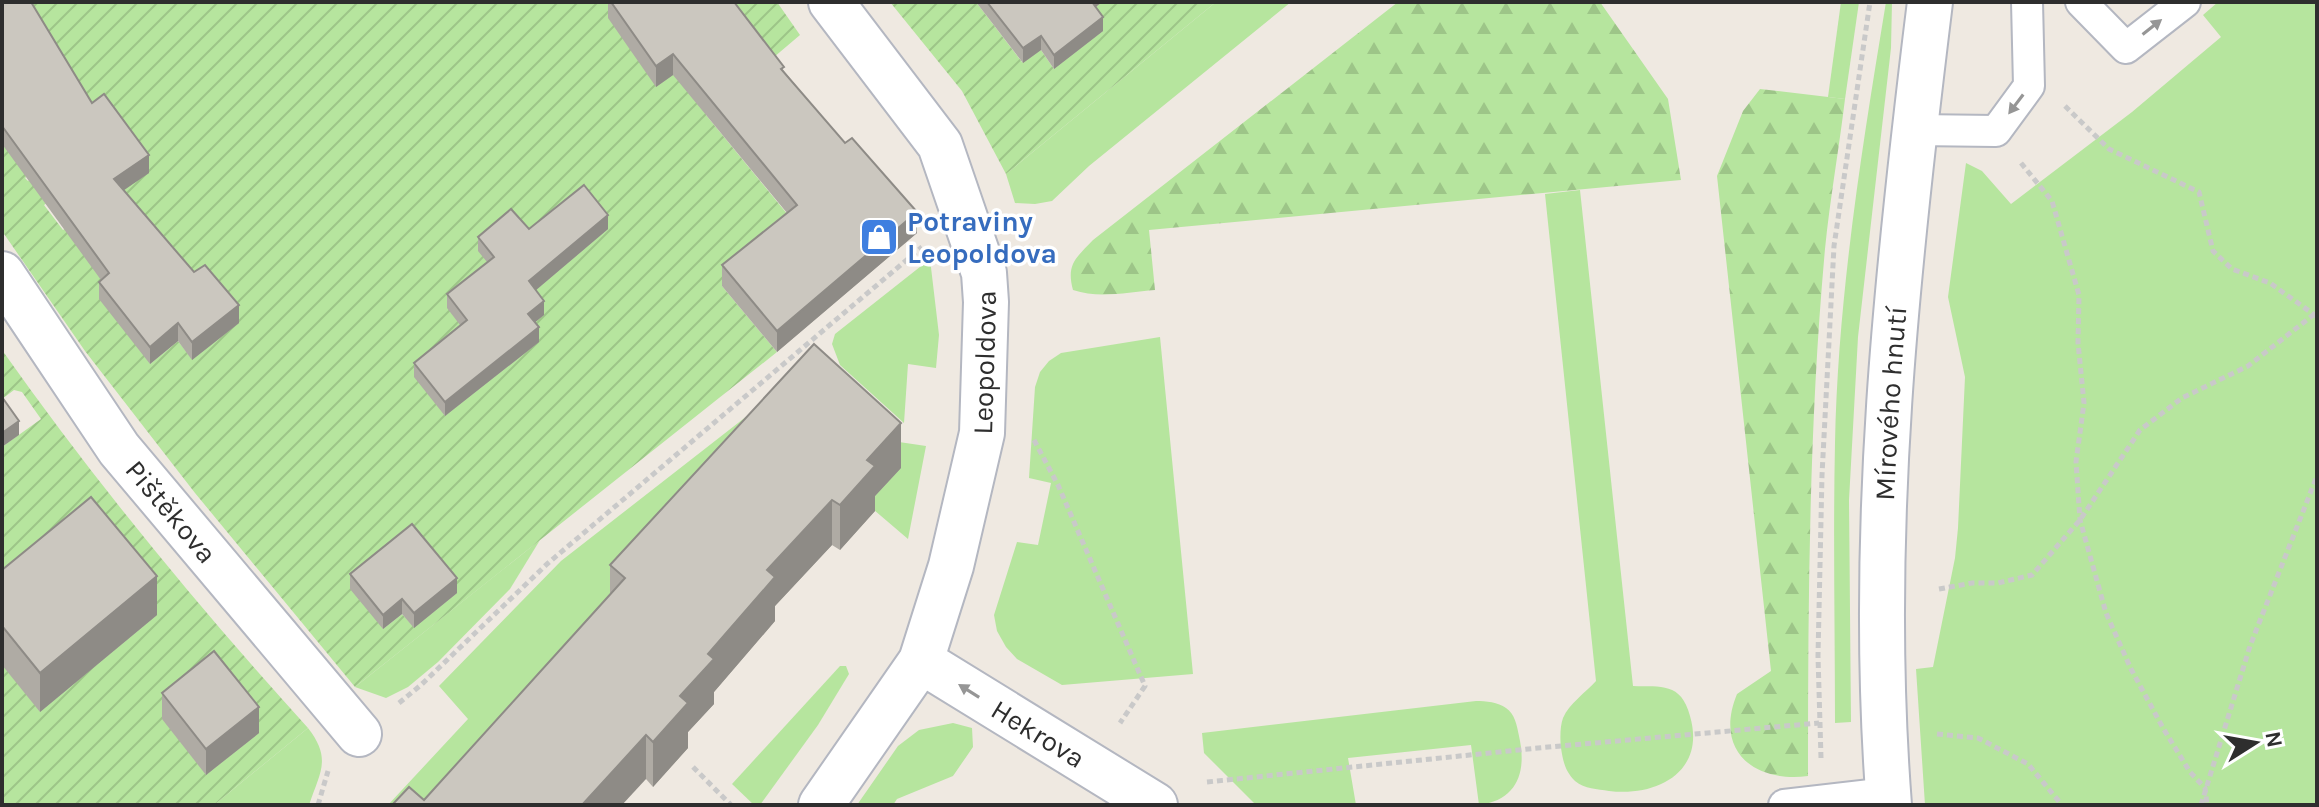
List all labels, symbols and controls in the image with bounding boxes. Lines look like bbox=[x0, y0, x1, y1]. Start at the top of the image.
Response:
one-way arrow bbox=[2142, 20, 2162, 36]
one-way arrow bbox=[2009, 93, 2024, 114]
place label: Potraviny Leopoldova bbox=[907, 205, 1057, 270]
shop icon: Potraviny Leopoldova bbox=[858, 216, 900, 258]
street label: Leopoldova bbox=[966, 290, 1003, 435]
street label: Mírového hnutí bbox=[1868, 304, 1914, 501]
street label: Pištěkova bbox=[119, 454, 224, 570]
one-way arrow bbox=[958, 685, 980, 699]
street label: Hekrova bbox=[985, 692, 1091, 775]
north arrow bbox=[2215, 703, 2295, 783]
text: N bbox=[2259, 729, 2288, 750]

